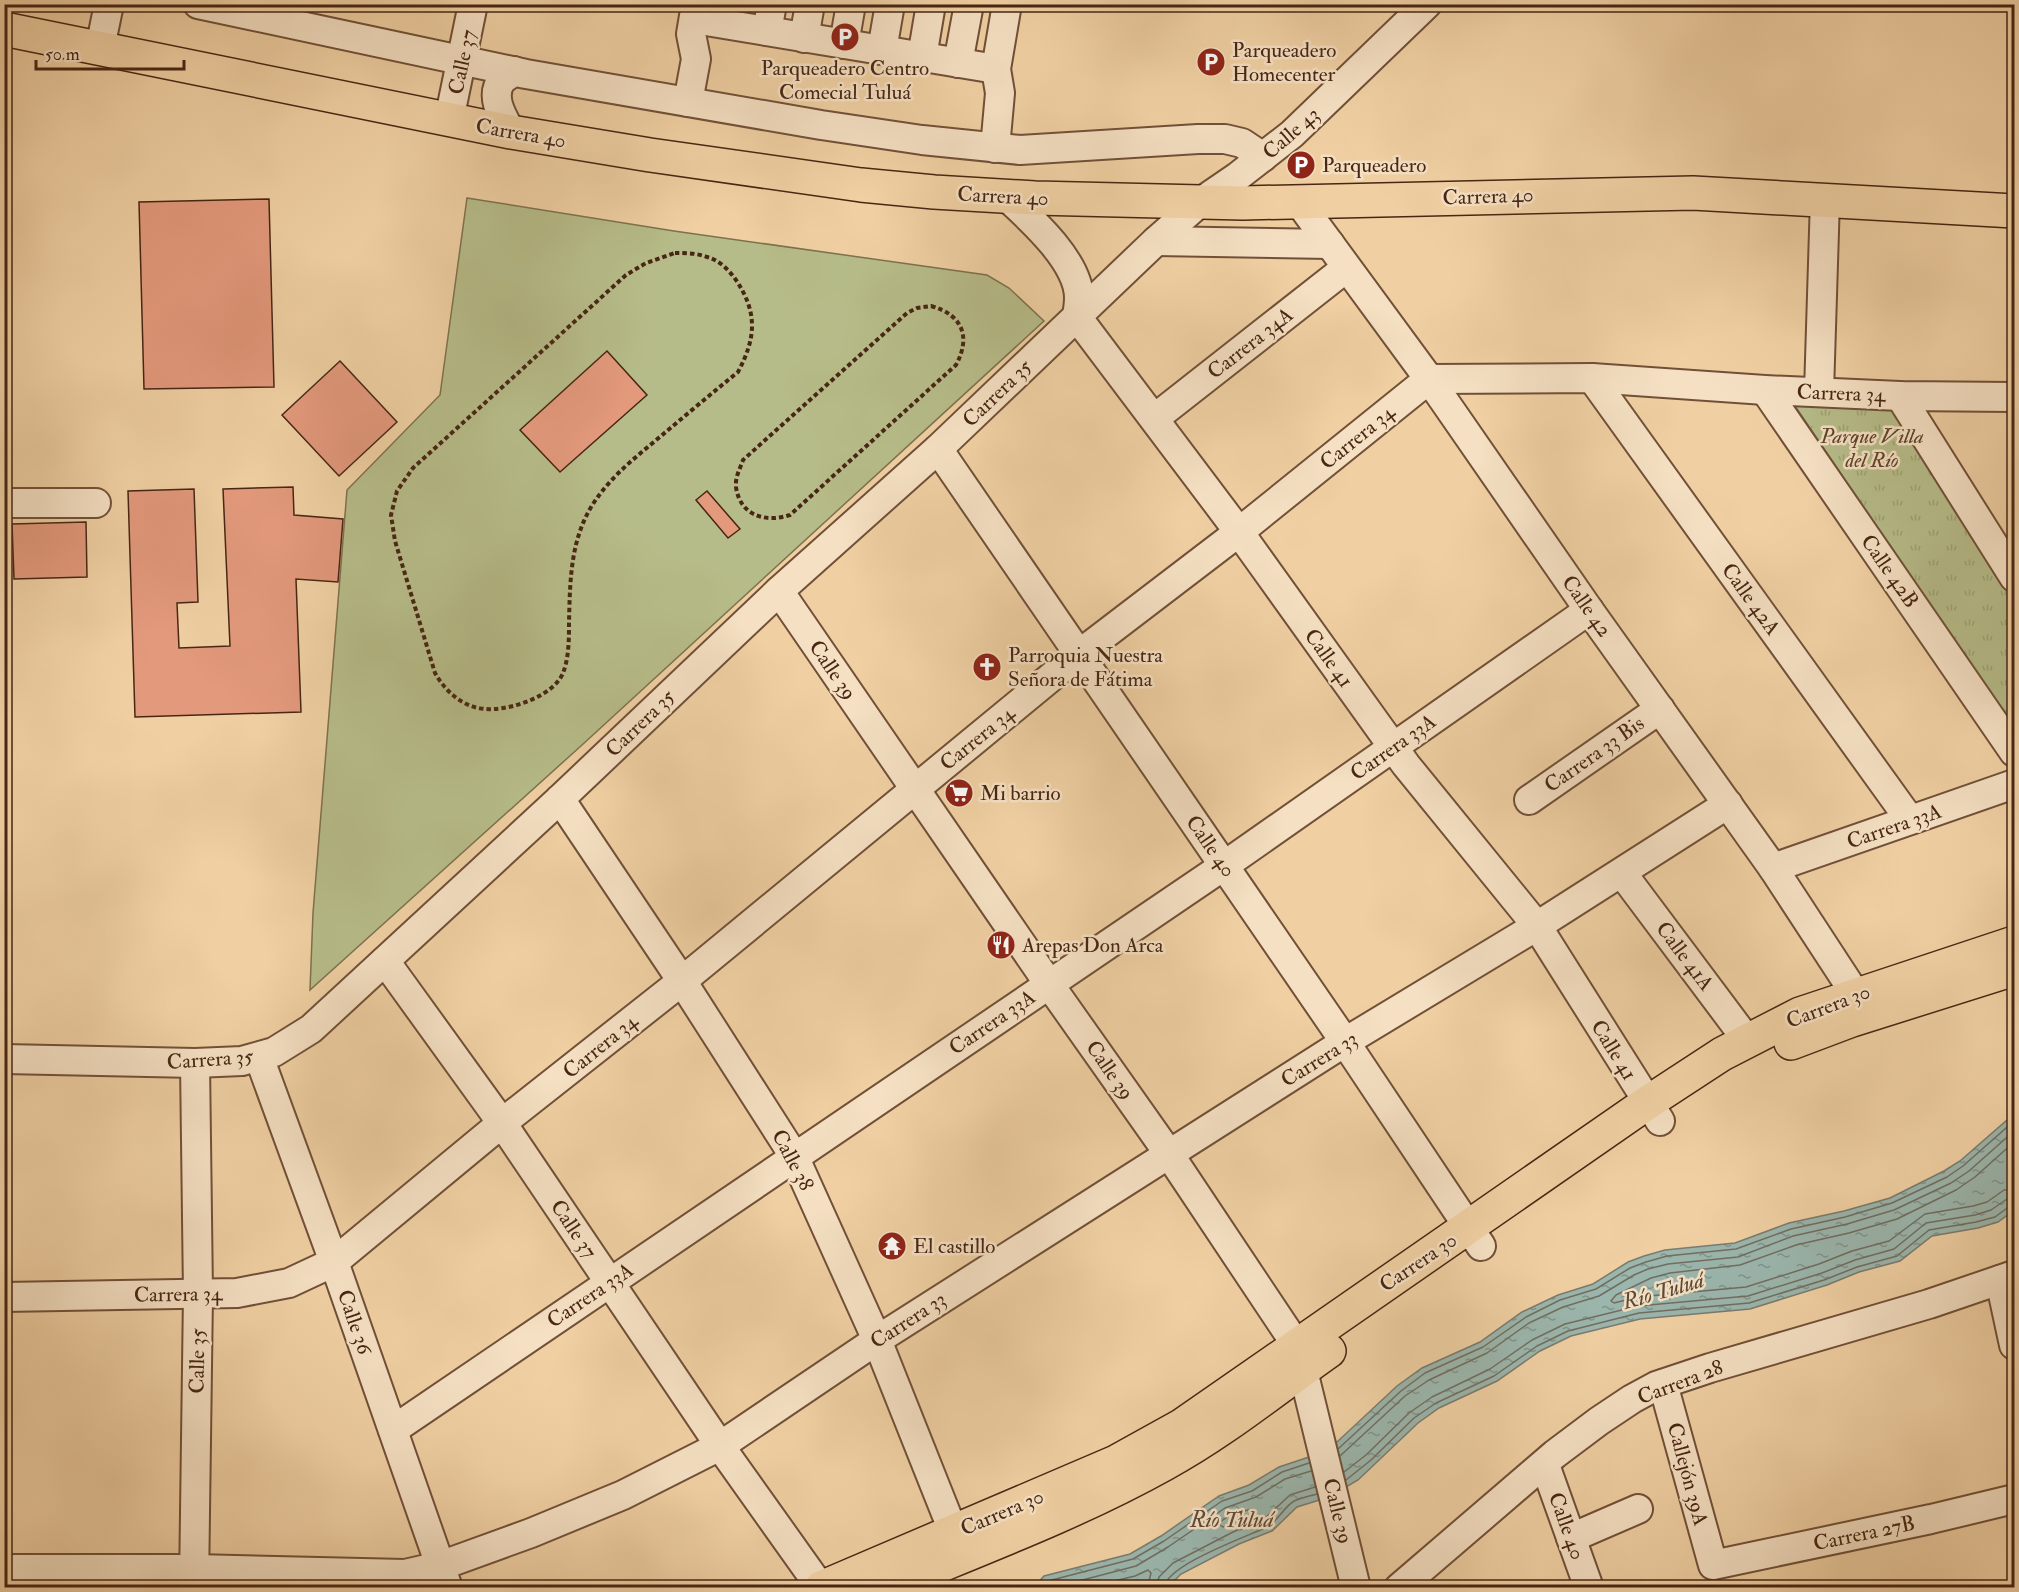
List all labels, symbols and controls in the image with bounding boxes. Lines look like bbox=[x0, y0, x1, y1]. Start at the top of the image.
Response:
parking icon: Parqueadero Centro Comecial Tuluá bbox=[829, 21, 861, 53]
street label: Calle 37 bbox=[442, 27, 483, 97]
scale bar bbox=[36, 33, 184, 71]
place label: Parqueadero Homecenter bbox=[1232, 37, 1336, 88]
text: 50 m bbox=[45, 43, 80, 66]
parking icon: Parqueadero Homecenter bbox=[1195, 46, 1227, 78]
place label: Parqueadero Centro Comecial Tuluá bbox=[761, 55, 929, 106]
street label: Calle 43 bbox=[1257, 101, 1326, 166]
street label: Carrera 40 bbox=[474, 112, 568, 155]
parking icon: Parqueadero bbox=[1285, 149, 1317, 181]
place label: Parqueadero bbox=[1322, 152, 1426, 179]
street label: Carrera 40 bbox=[957, 181, 1049, 212]
street label: Carrera 40 bbox=[1442, 181, 1534, 212]
street label: Carrera 34A bbox=[1202, 301, 1299, 385]
street label: Carrera 35 bbox=[957, 353, 1038, 433]
street label: Carrera 34 bbox=[1796, 378, 1887, 409]
street label: Carrera 34 bbox=[1314, 398, 1401, 476]
park label: Parque Villa del Río bbox=[1819, 423, 1924, 474]
street label: Calle 42B bbox=[1855, 529, 1925, 613]
street label: Calle 42A bbox=[1715, 558, 1786, 641]
street label: Calle 42 bbox=[1556, 570, 1618, 643]
street label: Calle 41 bbox=[1298, 623, 1359, 693]
street label: Calle 39 bbox=[803, 635, 862, 705]
place label: Parroquia Nuestra Señora de Fátima bbox=[1008, 642, 1163, 693]
church icon: Parroquia Nuestra Señora de Fátima bbox=[971, 651, 1003, 683]
street label: Carrera 35 bbox=[600, 683, 681, 763]
street label: Carrera 34 bbox=[934, 699, 1021, 777]
street label: Carrera 33A bbox=[1345, 708, 1441, 787]
street label: Carrera 33 Bis bbox=[1539, 710, 1650, 799]
supermarket icon: Mi barrio bbox=[943, 777, 975, 809]
place label: Mi barrio bbox=[980, 780, 1061, 807]
street label: Carrera 33A bbox=[1843, 798, 1945, 855]
street label: Calle 40 bbox=[1179, 810, 1242, 883]
street label: Calle 41A bbox=[1650, 916, 1719, 996]
restaurant icon: Arepas Don Arca bbox=[985, 929, 1017, 961]
place label: Arepas Don Arca bbox=[1021, 932, 1164, 959]
street label: Carrera 30 bbox=[1782, 978, 1874, 1035]
street label: Carrera 33A bbox=[944, 984, 1041, 1061]
street label: Carrera 34 bbox=[557, 1007, 644, 1085]
street label: Calle 41 bbox=[1584, 1015, 1643, 1086]
street label: Carrera 33 bbox=[1276, 1025, 1363, 1093]
street label: Calle 39 bbox=[1079, 1035, 1140, 1105]
street label: Carrera 35 bbox=[166, 1043, 255, 1076]
street label: Calle 38 bbox=[765, 1125, 820, 1196]
street label: Calle 37 bbox=[544, 1195, 603, 1264]
street label: Carrera 30 bbox=[1374, 1227, 1462, 1298]
temple icon: El castillo bbox=[876, 1230, 908, 1262]
place label: El castillo bbox=[913, 1233, 995, 1260]
street label: Carrera 33A bbox=[542, 1257, 639, 1334]
water label: Río Tuluá bbox=[1618, 1265, 1709, 1316]
street label: Carrera 34 bbox=[134, 1280, 224, 1309]
street label: Calle 36 bbox=[331, 1286, 379, 1359]
street label: Carrera 33 bbox=[865, 1286, 951, 1355]
street label: Calle 35 bbox=[183, 1327, 212, 1394]
street label: Carrera 28 bbox=[1633, 1354, 1727, 1411]
street label: Callejón 39A bbox=[1661, 1420, 1714, 1529]
street label: Calle 39 bbox=[1316, 1476, 1359, 1547]
street label: Carrera 30 bbox=[956, 1483, 1048, 1542]
street label: Calle 40 bbox=[1542, 1489, 1591, 1564]
water label: Río Tuluá bbox=[1189, 1506, 1276, 1534]
street label: Carrera 27B bbox=[1811, 1510, 1917, 1557]

